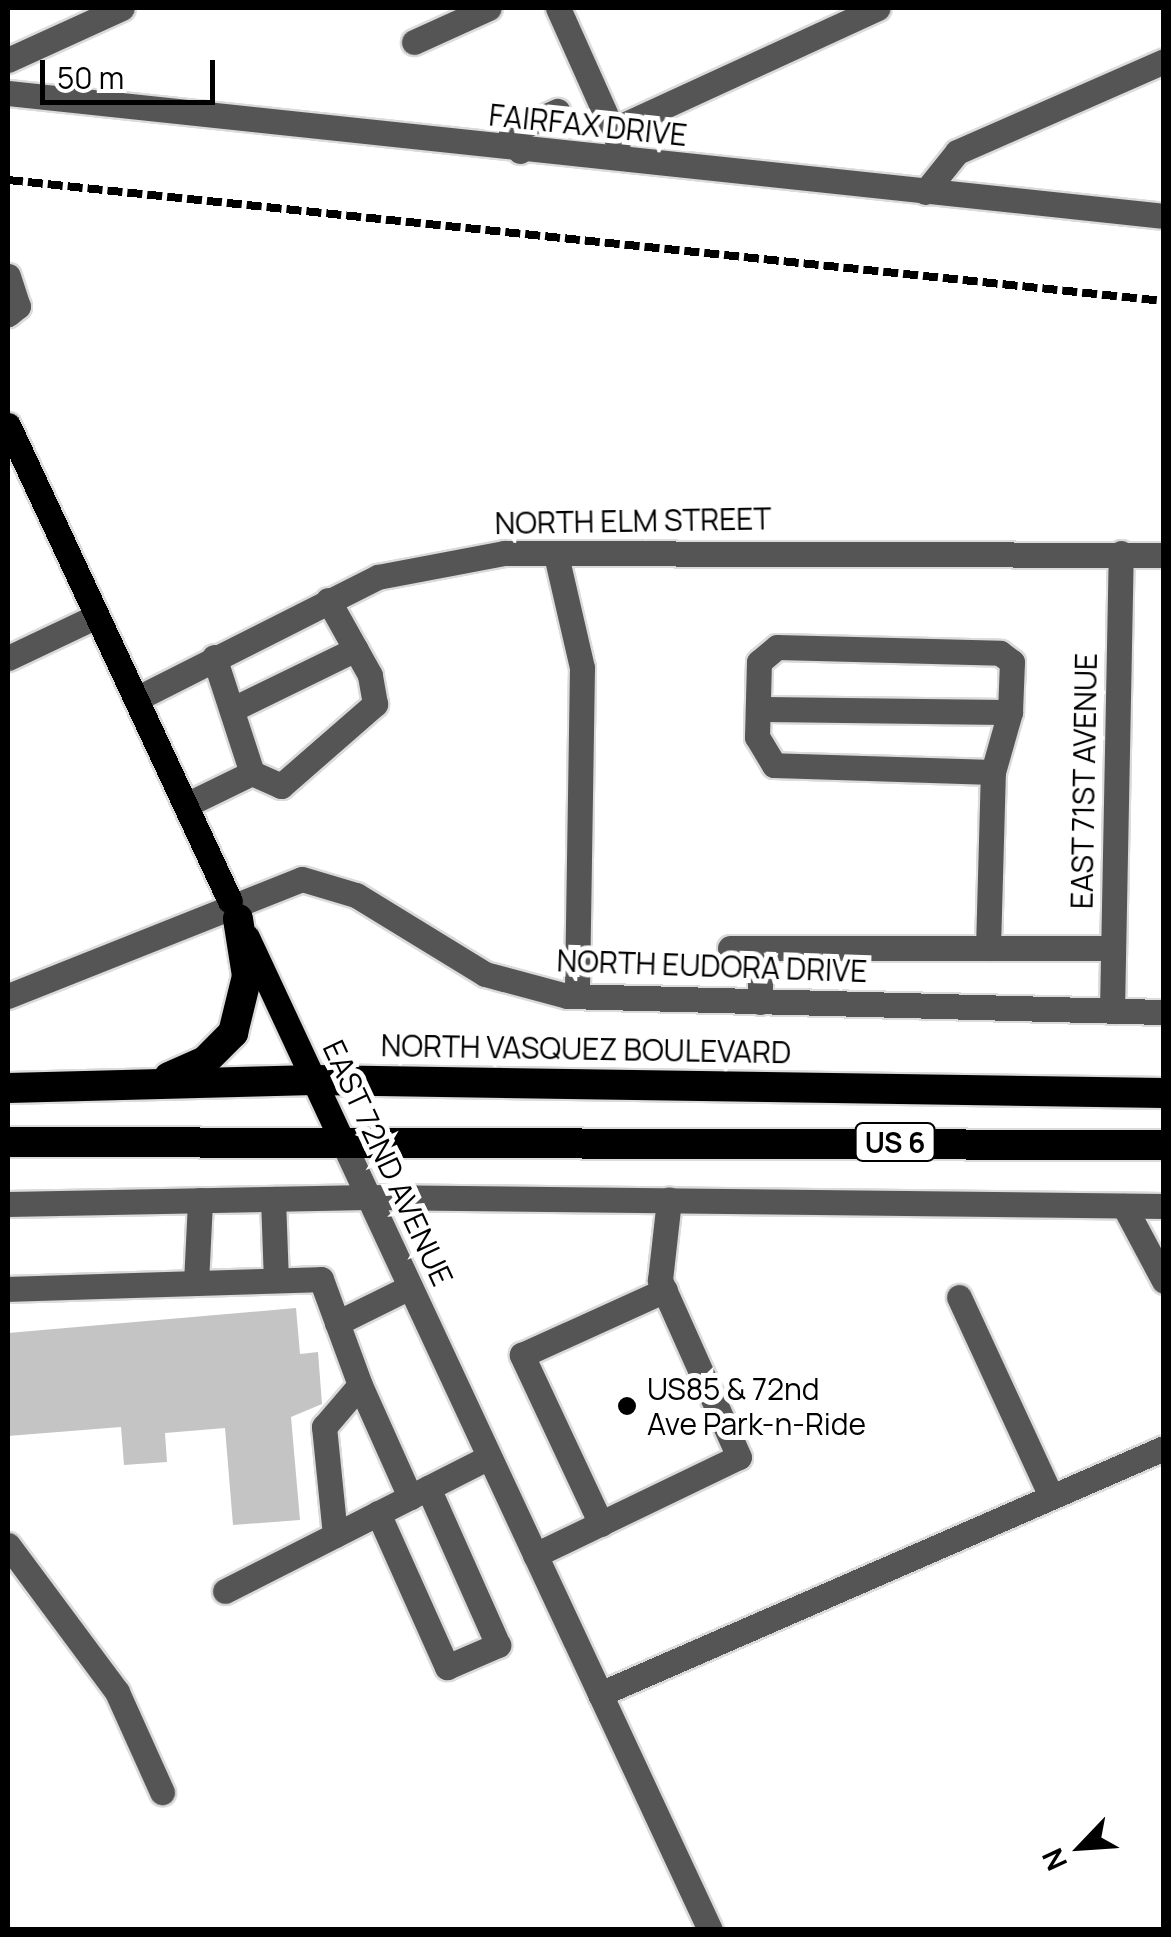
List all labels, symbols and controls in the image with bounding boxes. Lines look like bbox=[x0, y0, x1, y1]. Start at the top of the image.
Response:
scale bar bbox=[45, 40, 220, 102]
text: 50 m bbox=[57, 57, 124, 98]
street label: FAIRFAX DRIVE bbox=[487, 97, 689, 153]
street label: NORTH ELM STREET bbox=[494, 501, 772, 541]
street label: EAST 71ST AVENUE bbox=[1064, 652, 1104, 910]
street label: NORTH EUDORA DRIVE bbox=[556, 943, 868, 989]
street label: NORTH VASQUEZ BOULEVARD bbox=[381, 1027, 791, 1071]
street label: EAST 72ND AVENUE bbox=[315, 1034, 461, 1292]
road number: US 6 bbox=[852, 1119, 938, 1165]
place label: US85 & 72nd Ave Park-n-Ride bbox=[647, 1371, 866, 1442]
marker: US85 & 72nd Ave Park-n-Ride bbox=[616, 1395, 638, 1417]
north arrow bbox=[1031, 1797, 1131, 1897]
text: N bbox=[1032, 1843, 1075, 1877]

